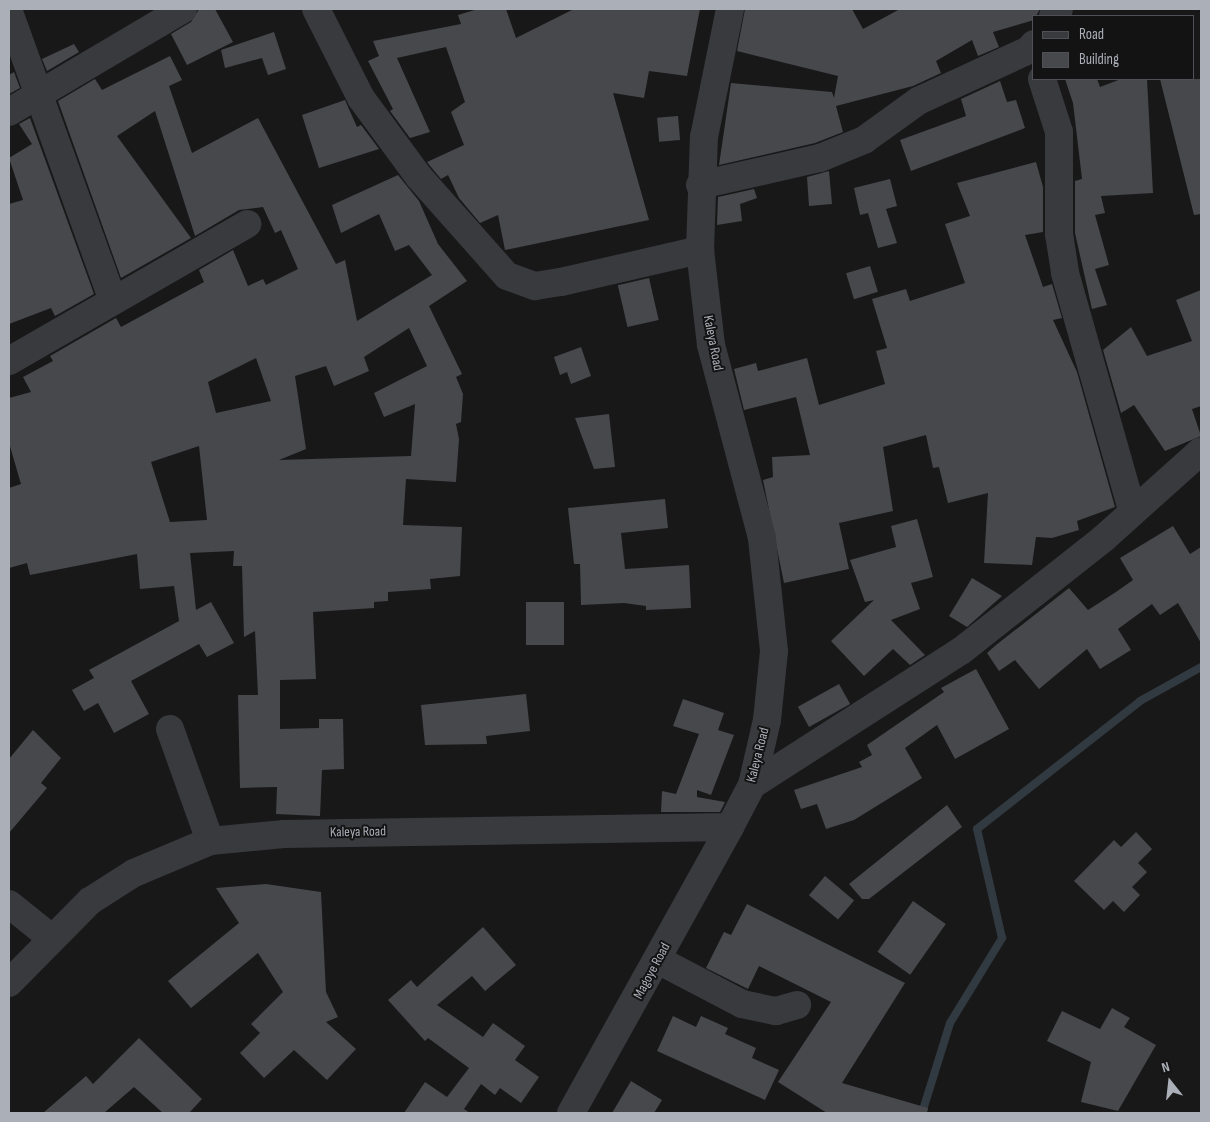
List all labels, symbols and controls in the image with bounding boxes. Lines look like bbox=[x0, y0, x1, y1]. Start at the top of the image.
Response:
legend bbox=[1032, 15, 1195, 80]
text: Road bbox=[1079, 25, 1104, 44]
text: Building bbox=[1079, 50, 1119, 69]
street label: Kaleya Road bbox=[699, 314, 727, 372]
street label: Kaleya Road bbox=[743, 726, 773, 784]
street label: Kaleya Road bbox=[330, 823, 386, 841]
street label: Magoye Road bbox=[630, 940, 674, 1002]
north arrow bbox=[1145, 1057, 1195, 1107]
text: N bbox=[1160, 1058, 1172, 1076]

